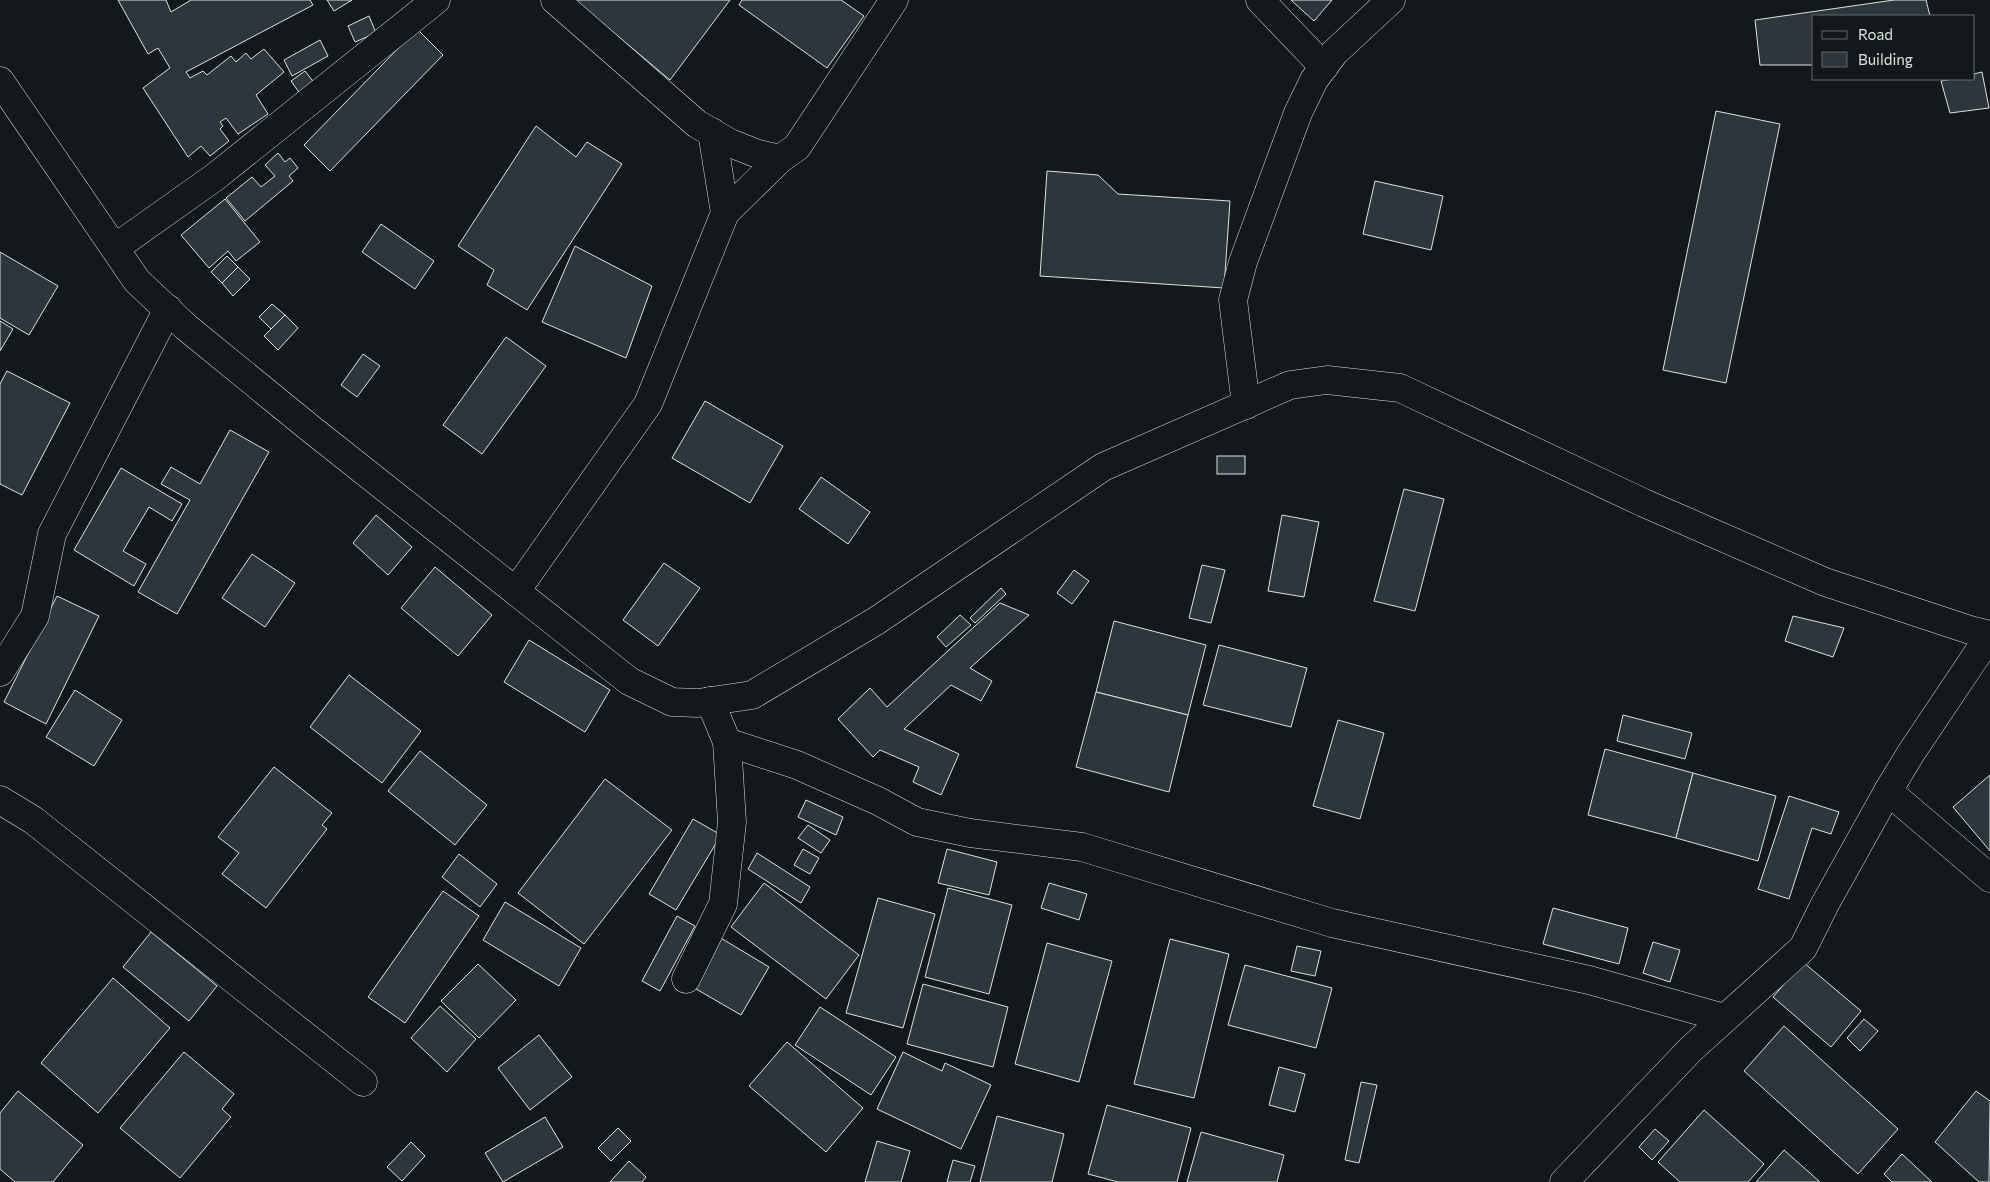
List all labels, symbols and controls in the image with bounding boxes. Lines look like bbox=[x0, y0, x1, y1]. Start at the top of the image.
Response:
legend bbox=[1812, 15, 1975, 80]
text: Road bbox=[1858, 25, 1893, 43]
text: Building bbox=[1858, 50, 1913, 68]

